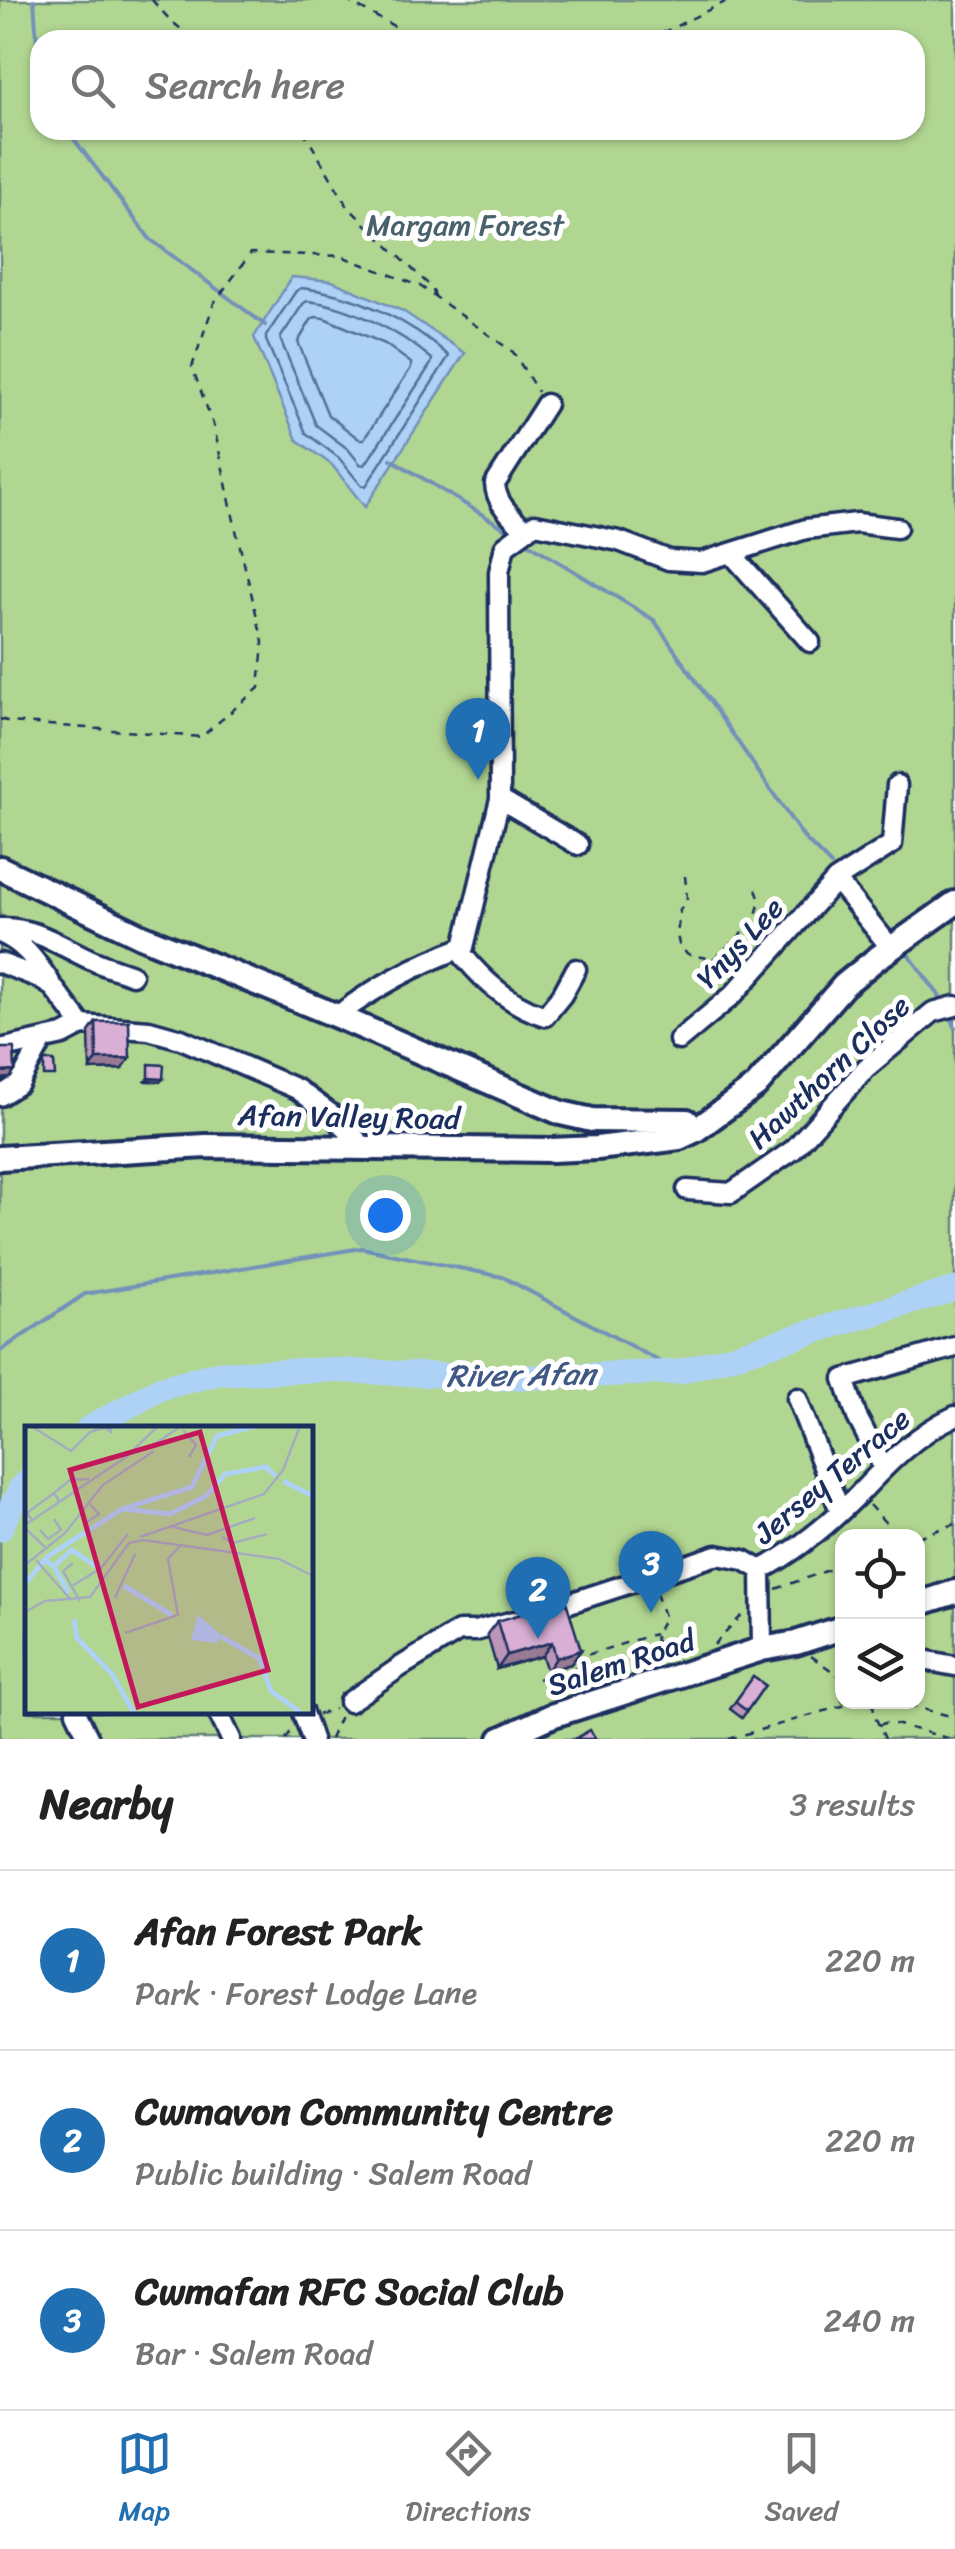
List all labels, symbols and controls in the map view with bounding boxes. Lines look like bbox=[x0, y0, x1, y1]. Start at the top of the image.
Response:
search box bbox=[30, 30, 925, 140]
text: Search here bbox=[145, 52, 345, 119]
icon: search bbox=[65, 58, 120, 113]
park label: Margam Forest bbox=[366, 198, 566, 252]
pin: 1 bbox=[446, 698, 510, 780]
street label: Ynys Lee bbox=[682, 884, 798, 1002]
street label: Hawthorn Close bbox=[734, 981, 924, 1163]
street label: Afan Valley Road bbox=[237, 1088, 463, 1146]
your location bbox=[360, 1190, 411, 1241]
water label: River Afan bbox=[446, 1345, 600, 1405]
street label: Jersey Terrace bbox=[740, 1393, 923, 1559]
inset map bbox=[25, 1426, 312, 1714]
map controls bbox=[835, 1529, 925, 1709]
button: locate bbox=[835, 1529, 925, 1619]
pin: 3 bbox=[618, 1530, 684, 1613]
pin: 2 bbox=[506, 1556, 570, 1639]
street label: Salem Road bbox=[540, 1613, 704, 1712]
button: layers bbox=[835, 1619, 925, 1709]
text: Nearby bbox=[40, 1767, 173, 1841]
text: 3 results bbox=[790, 1776, 915, 1833]
text: Afan Forest Park bbox=[135, 1898, 422, 1965]
text: 1 bbox=[66, 1932, 79, 1989]
text: 220 m bbox=[825, 1932, 915, 1989]
text: Park · Forest Lodge Lane bbox=[135, 1965, 477, 2022]
text: Cwmavon Community Centre bbox=[135, 2078, 613, 2145]
text: 2 bbox=[63, 2112, 82, 2169]
text: 220 m bbox=[825, 2112, 915, 2169]
text: Public building · Salem Road bbox=[135, 2145, 531, 2202]
text: Cwmafan RFC Social Club bbox=[135, 2258, 564, 2325]
text: 3 bbox=[64, 2292, 81, 2349]
text: 240 m bbox=[823, 2292, 915, 2349]
text: Bar · Salem Road bbox=[135, 2325, 372, 2382]
tab: Map bbox=[117, 2426, 172, 2535]
tab: Directions bbox=[405, 2426, 531, 2535]
tab: Saved bbox=[764, 2426, 838, 2535]

